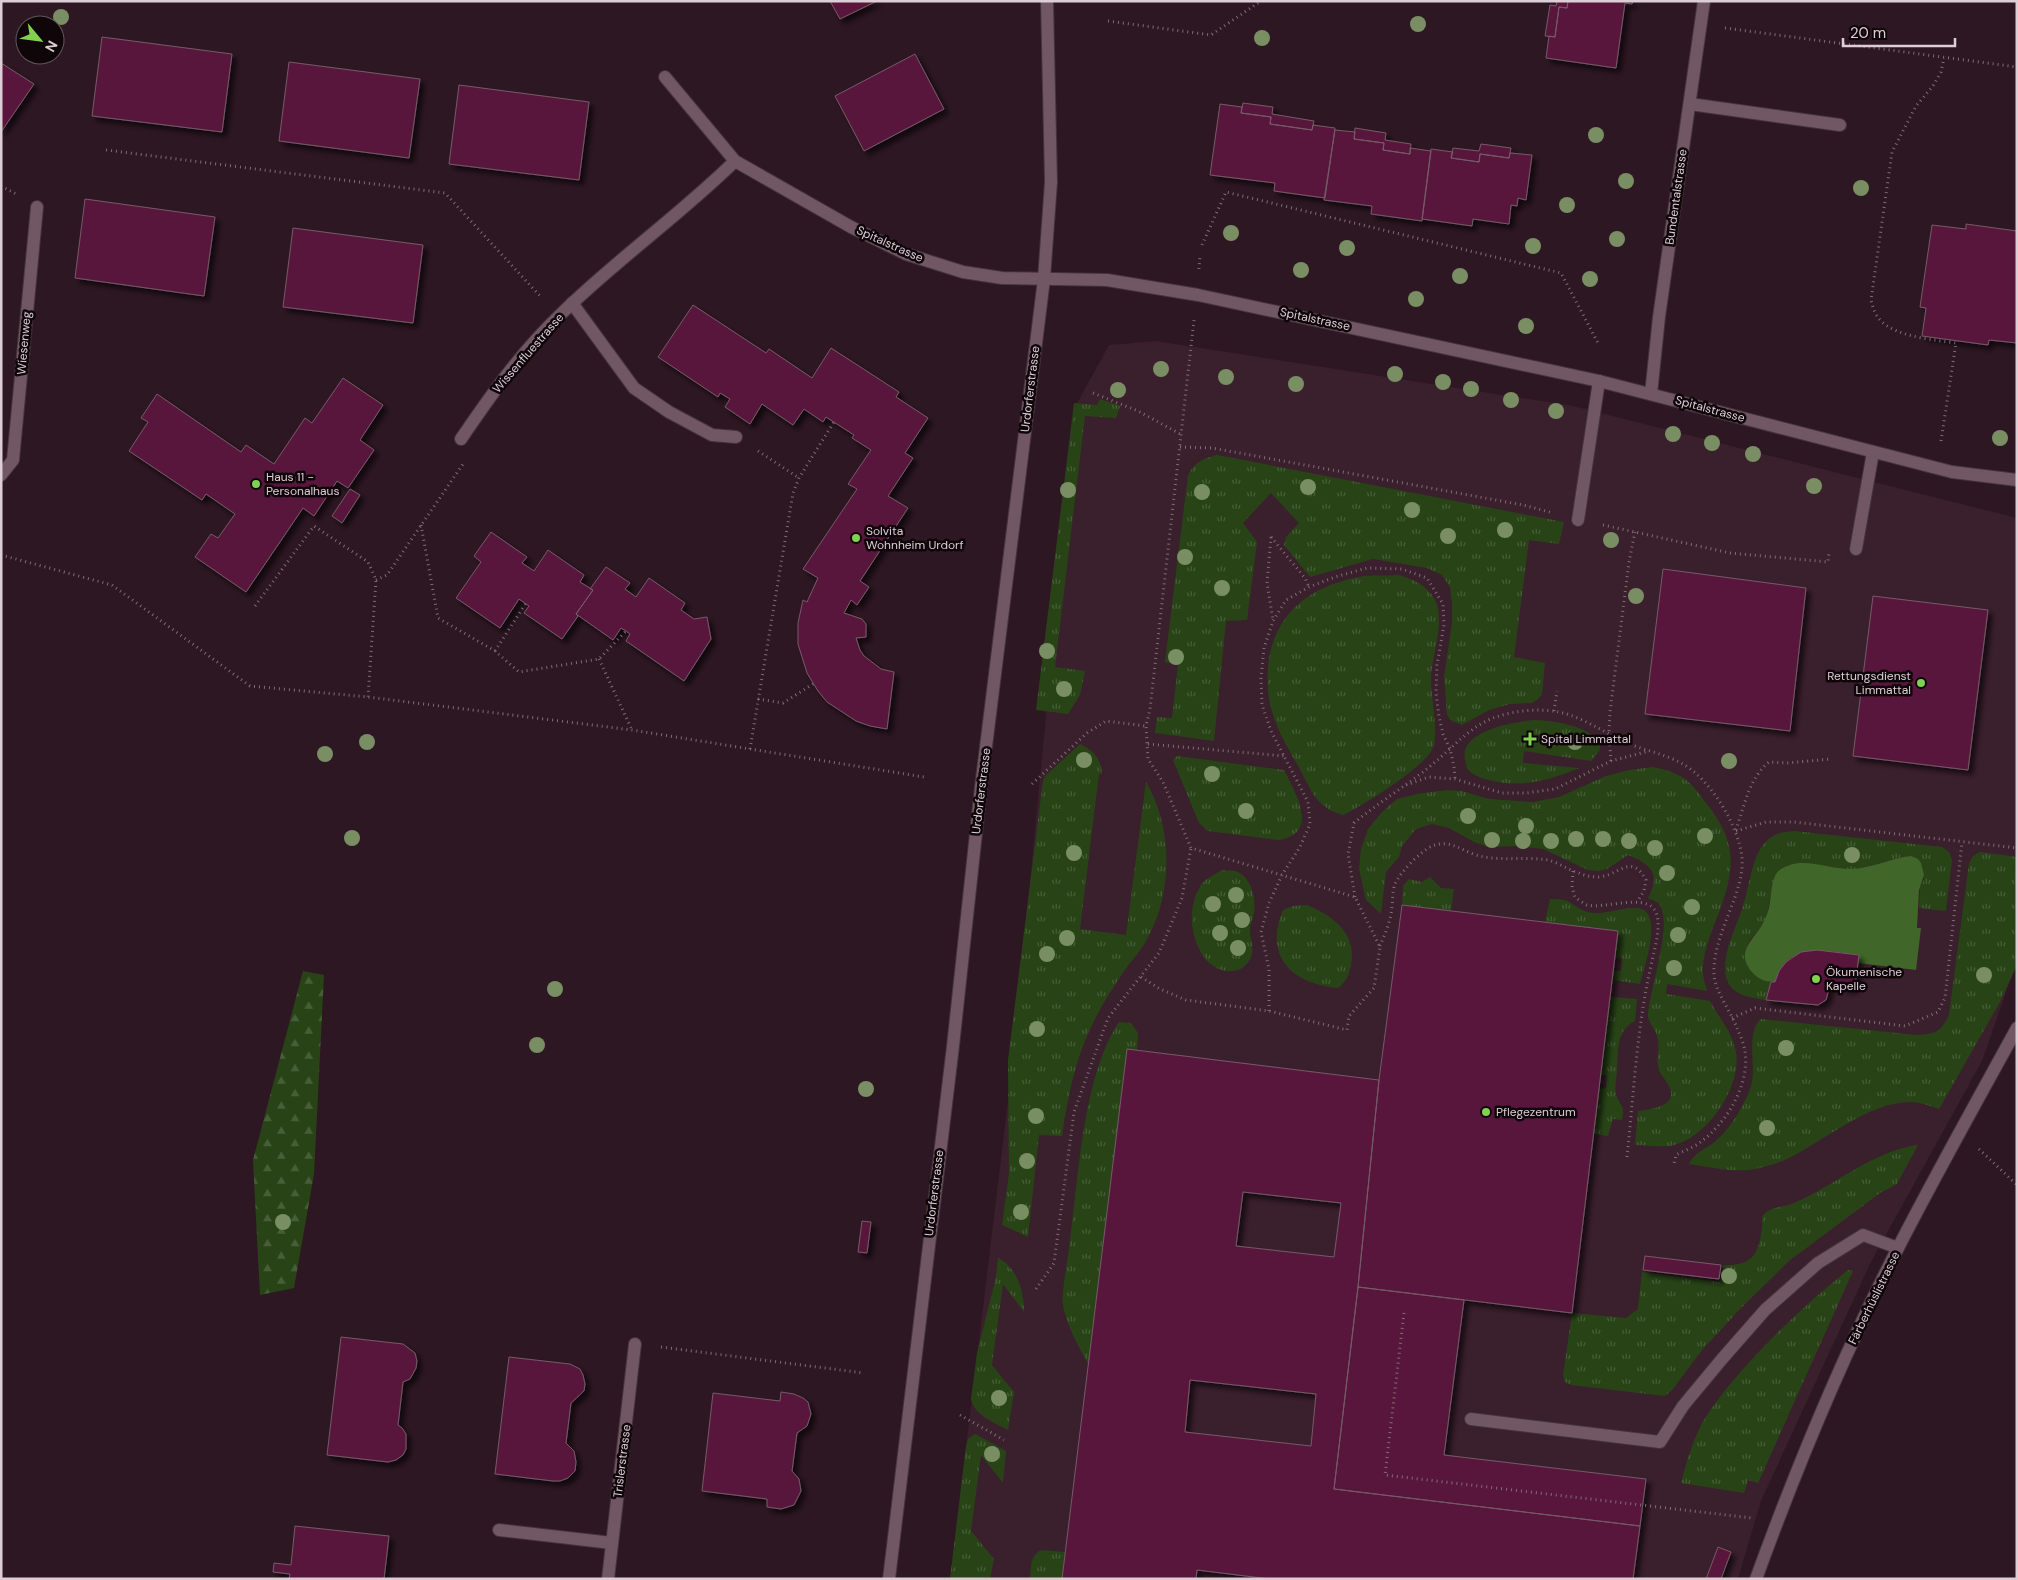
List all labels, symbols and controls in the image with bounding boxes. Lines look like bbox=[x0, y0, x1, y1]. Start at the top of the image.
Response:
north arrow bbox=[15, 15, 65, 65]
scale bar bbox=[1843, 15, 1956, 47]
text: 20 m bbox=[1850, 23, 1886, 43]
text: N bbox=[41, 37, 62, 55]
street label: Bundentalstrasse bbox=[1661, 148, 1691, 246]
street label: Spitalstrasse bbox=[854, 222, 926, 266]
street label: Spitalstrasse bbox=[1278, 304, 1352, 334]
street label: Wiesenweg bbox=[13, 310, 35, 375]
street label: Wissenfluestrasse bbox=[489, 310, 567, 396]
street label: Urdorferstrasse bbox=[1017, 345, 1043, 433]
street label: Spitalstrasse bbox=[1673, 392, 1747, 426]
place label: Haus 11 - Personalhaus bbox=[266, 469, 339, 499]
marker: Haus 11 - Personalhaus bbox=[250, 478, 262, 490]
place label: Solvita Wohnheim Urdorf bbox=[866, 523, 964, 553]
marker: Solvita Wohnheim Urdorf bbox=[850, 532, 862, 544]
place label: Rettungsdienst Limmattal bbox=[1827, 668, 1911, 698]
marker: Rettungsdienst Limmattal bbox=[1915, 677, 1927, 689]
place label: Spital Limmattal bbox=[1541, 731, 1631, 747]
marker: Spital Limmattal bbox=[1523, 732, 1537, 746]
street label: Urdorferstrasse bbox=[968, 747, 994, 835]
place label: Ökumenische Kapelle bbox=[1826, 964, 1902, 994]
marker: Ökumenische Kapelle bbox=[1810, 973, 1822, 985]
place label: Pflegezentrum bbox=[1496, 1104, 1576, 1120]
marker: Pflegezentrum bbox=[1480, 1106, 1492, 1118]
street label: Urdorferstrasse bbox=[921, 1149, 947, 1237]
street label: Färberhüslistrasse bbox=[1845, 1249, 1903, 1347]
street label: Trislerstrasse bbox=[610, 1423, 634, 1499]

